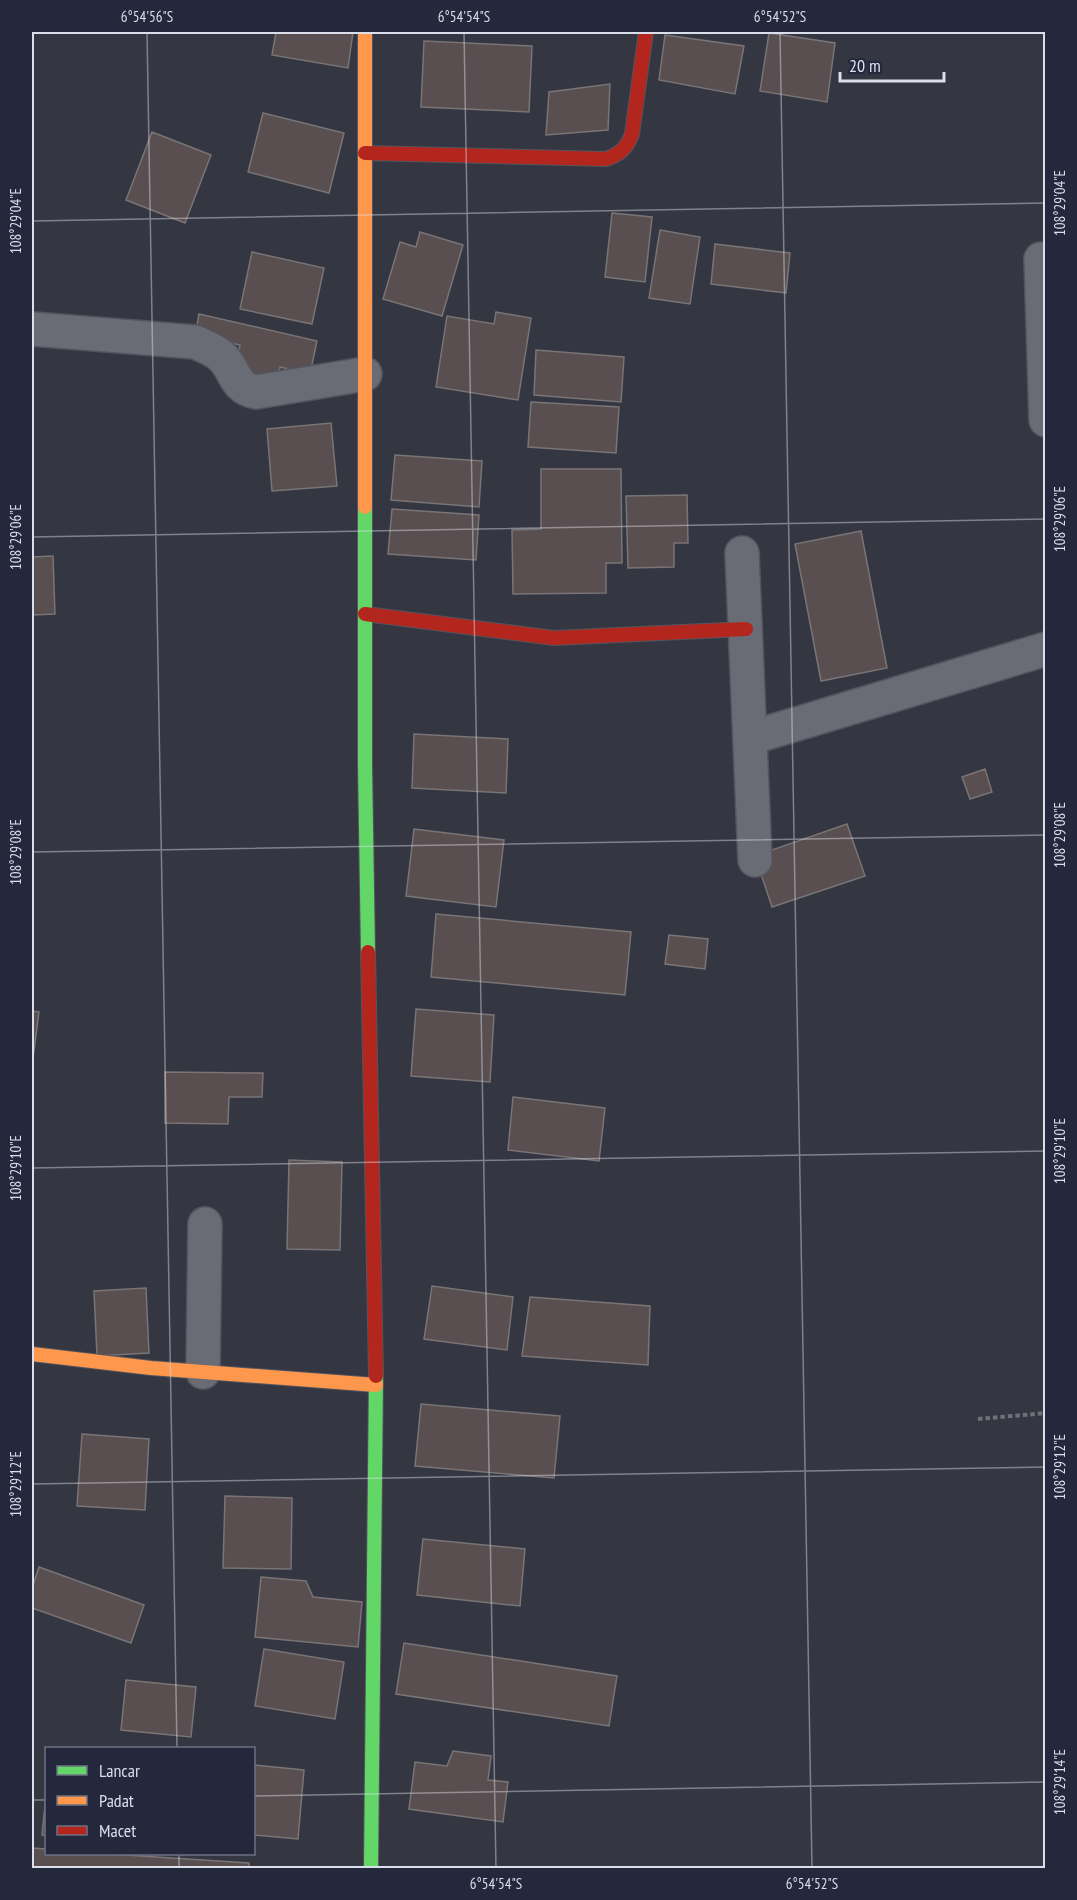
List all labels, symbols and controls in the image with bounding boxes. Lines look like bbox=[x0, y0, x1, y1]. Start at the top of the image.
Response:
text: 6°54'56"S bbox=[121, 7, 173, 26]
text: 6°54'54"S bbox=[438, 7, 490, 26]
text: 6°54'52"S bbox=[754, 7, 806, 26]
scale bar bbox=[840, 45, 944, 83]
text: 20 m bbox=[849, 54, 881, 77]
text: 108°29'04"E bbox=[1050, 170, 1069, 236]
text: 108°29'04"E bbox=[6, 188, 25, 254]
text: 108°29'06"E bbox=[1050, 486, 1069, 552]
text: 108°29'06"E bbox=[6, 504, 25, 570]
text: 108°29'08"E bbox=[1050, 802, 1069, 868]
text: 108°29'08"E bbox=[6, 819, 25, 885]
text: 108°29'10"E bbox=[1050, 1118, 1069, 1184]
text: 108°29'10"E bbox=[6, 1135, 25, 1201]
text: 108°29'12"E bbox=[1050, 1434, 1069, 1500]
text: 108°29'12"E bbox=[6, 1451, 25, 1517]
legend bbox=[45, 1747, 255, 1855]
text: 108°29'14"E bbox=[1050, 1749, 1069, 1815]
text: Lancar bbox=[99, 1759, 140, 1782]
text: Padat bbox=[99, 1789, 134, 1812]
text: Macet bbox=[99, 1819, 136, 1842]
text: 6°54'54"S bbox=[470, 1874, 522, 1893]
text: 6°54'52"S bbox=[786, 1874, 838, 1893]

